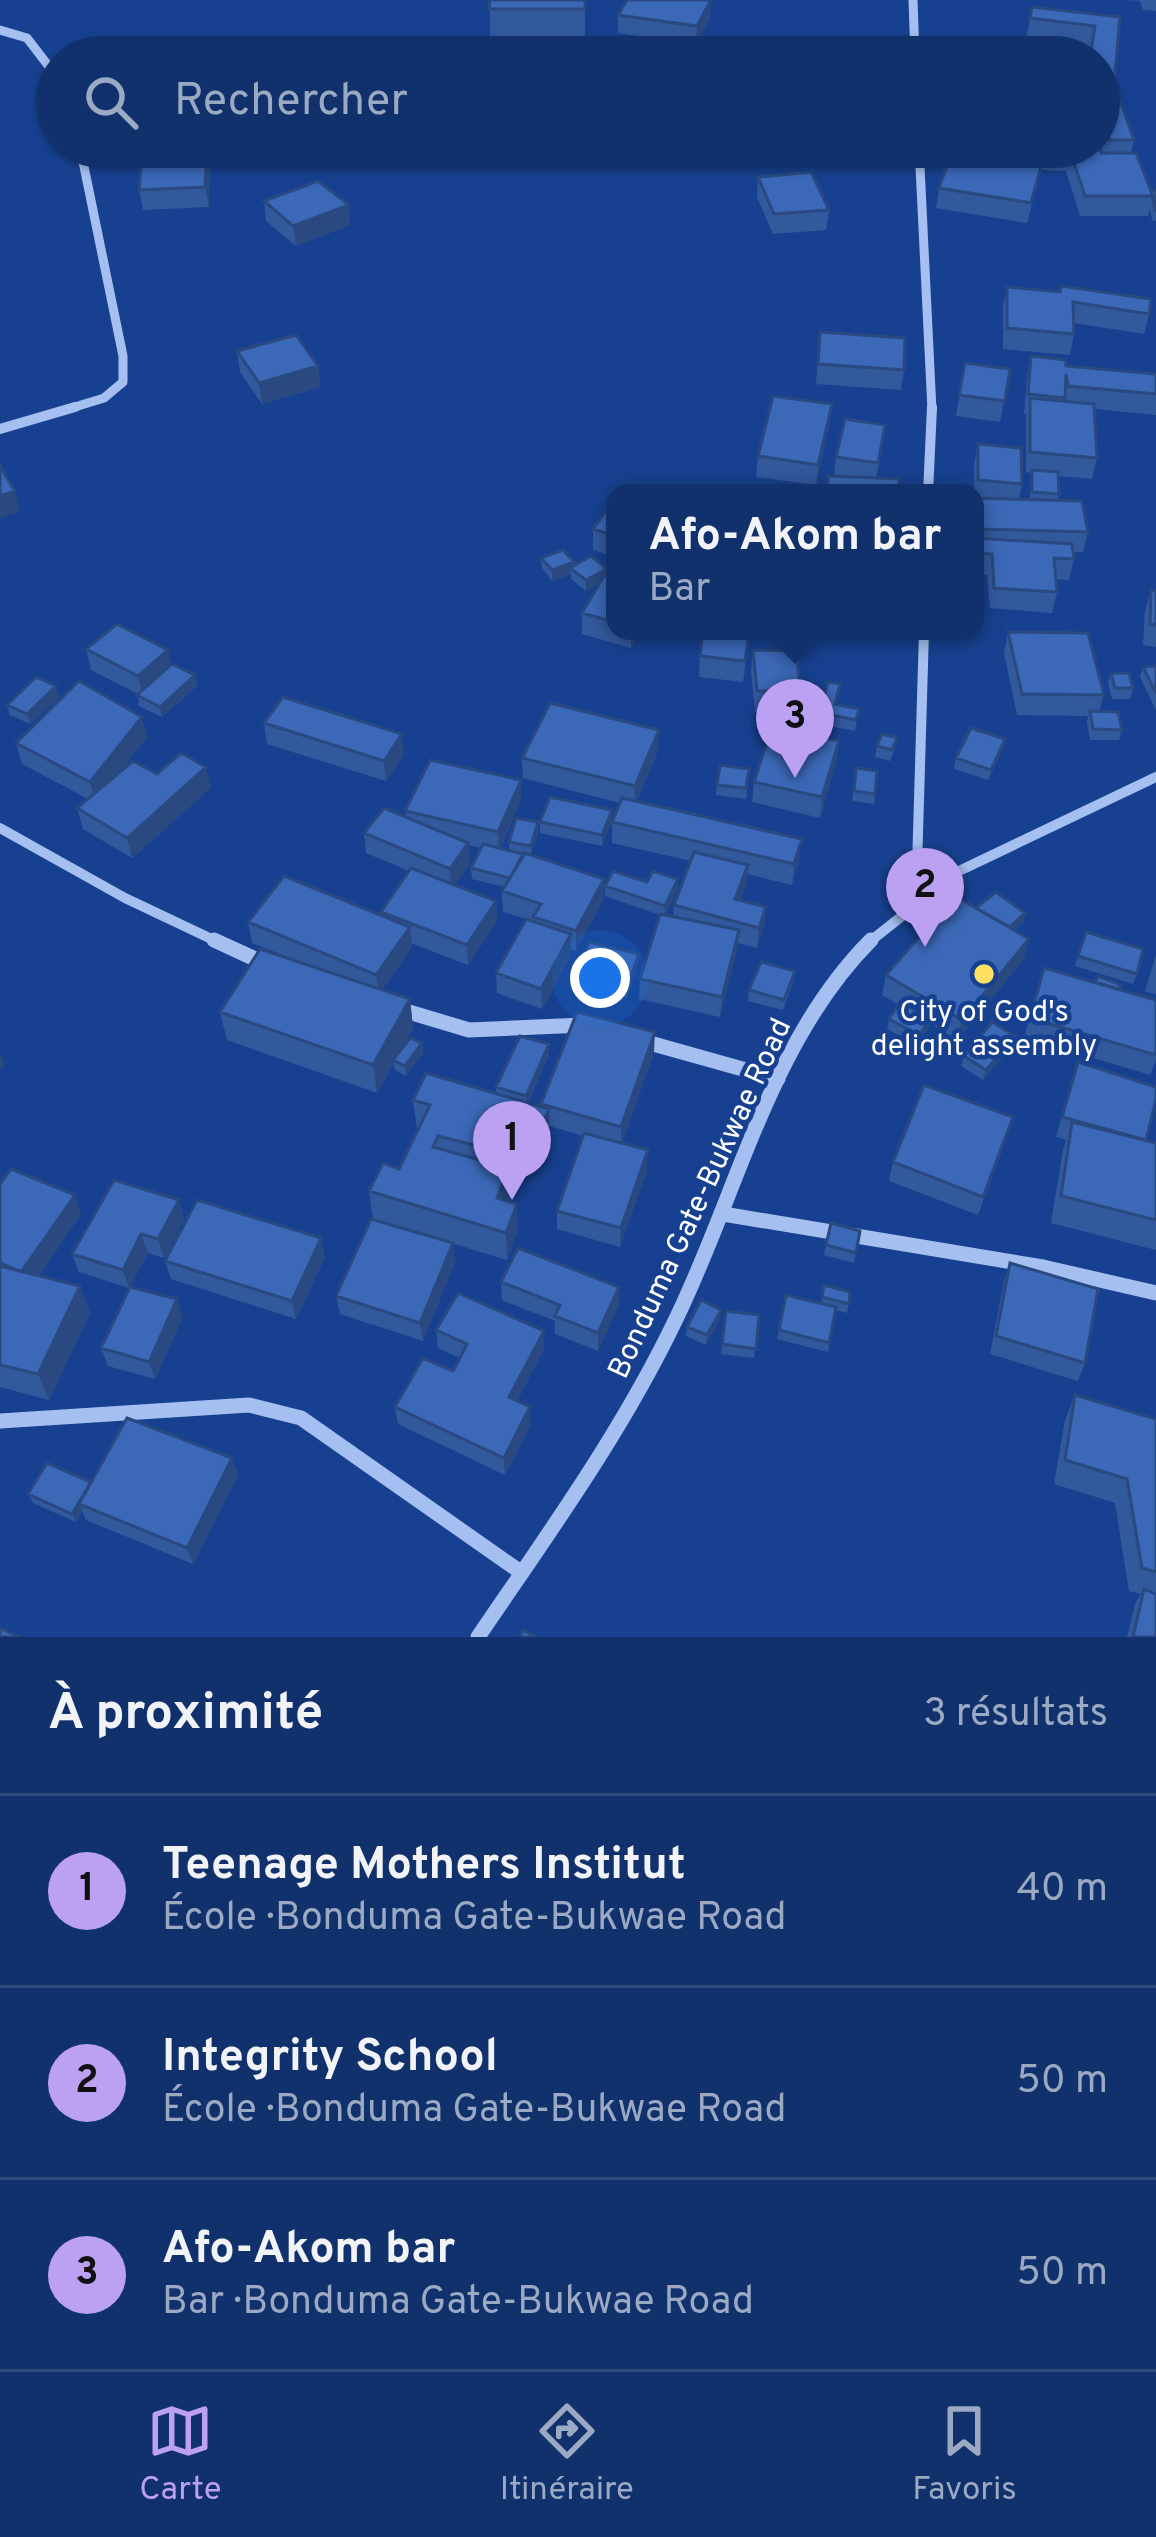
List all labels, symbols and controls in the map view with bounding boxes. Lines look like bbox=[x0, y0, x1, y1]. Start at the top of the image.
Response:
search box bbox=[36, 36, 1120, 168]
icon: search bbox=[78, 69, 144, 135]
text: Rechercher bbox=[174, 74, 408, 131]
popup bbox=[606, 484, 984, 640]
text: Afo-Akom bar bbox=[648, 509, 942, 566]
text: Bar bbox=[648, 566, 711, 615]
pin: 3 bbox=[756, 679, 834, 778]
pin: 2 bbox=[886, 848, 964, 947]
your location bbox=[570, 948, 630, 1008]
marker: City of God's delight assembly bbox=[971, 961, 997, 987]
place label: City of God's delight assembly bbox=[871, 995, 1097, 1066]
street label: Bonduma Gate-Bukwae Road bbox=[601, 1013, 801, 1385]
pin: 1 bbox=[473, 1101, 551, 1200]
text: À proximité bbox=[48, 1683, 323, 1748]
text: 3 résultats bbox=[923, 1691, 1108, 1740]
text: Teenage Mothers Institut bbox=[162, 1838, 686, 1895]
text: 1 bbox=[79, 1866, 95, 1915]
text: 40 m bbox=[1017, 1866, 1108, 1915]
text: École · Bonduma Gate-Bukwae Road bbox=[162, 1895, 787, 1944]
text: Integrity School bbox=[162, 2030, 498, 2087]
text: 2 bbox=[75, 2058, 99, 2107]
text: 50 m bbox=[1017, 2058, 1108, 2107]
text: École · Bonduma Gate-Bukwae Road bbox=[162, 2087, 787, 2136]
text: Afo-Akom bar bbox=[162, 2222, 455, 2279]
text: 3 bbox=[75, 2250, 99, 2299]
text: 50 m bbox=[1017, 2250, 1108, 2299]
text: Bar · Bonduma Gate-Bukwae Road bbox=[162, 2279, 754, 2328]
tab: Carte bbox=[139, 2398, 222, 2512]
tab: Itinéraire bbox=[500, 2398, 634, 2512]
tab: Favoris bbox=[912, 2398, 1017, 2512]

